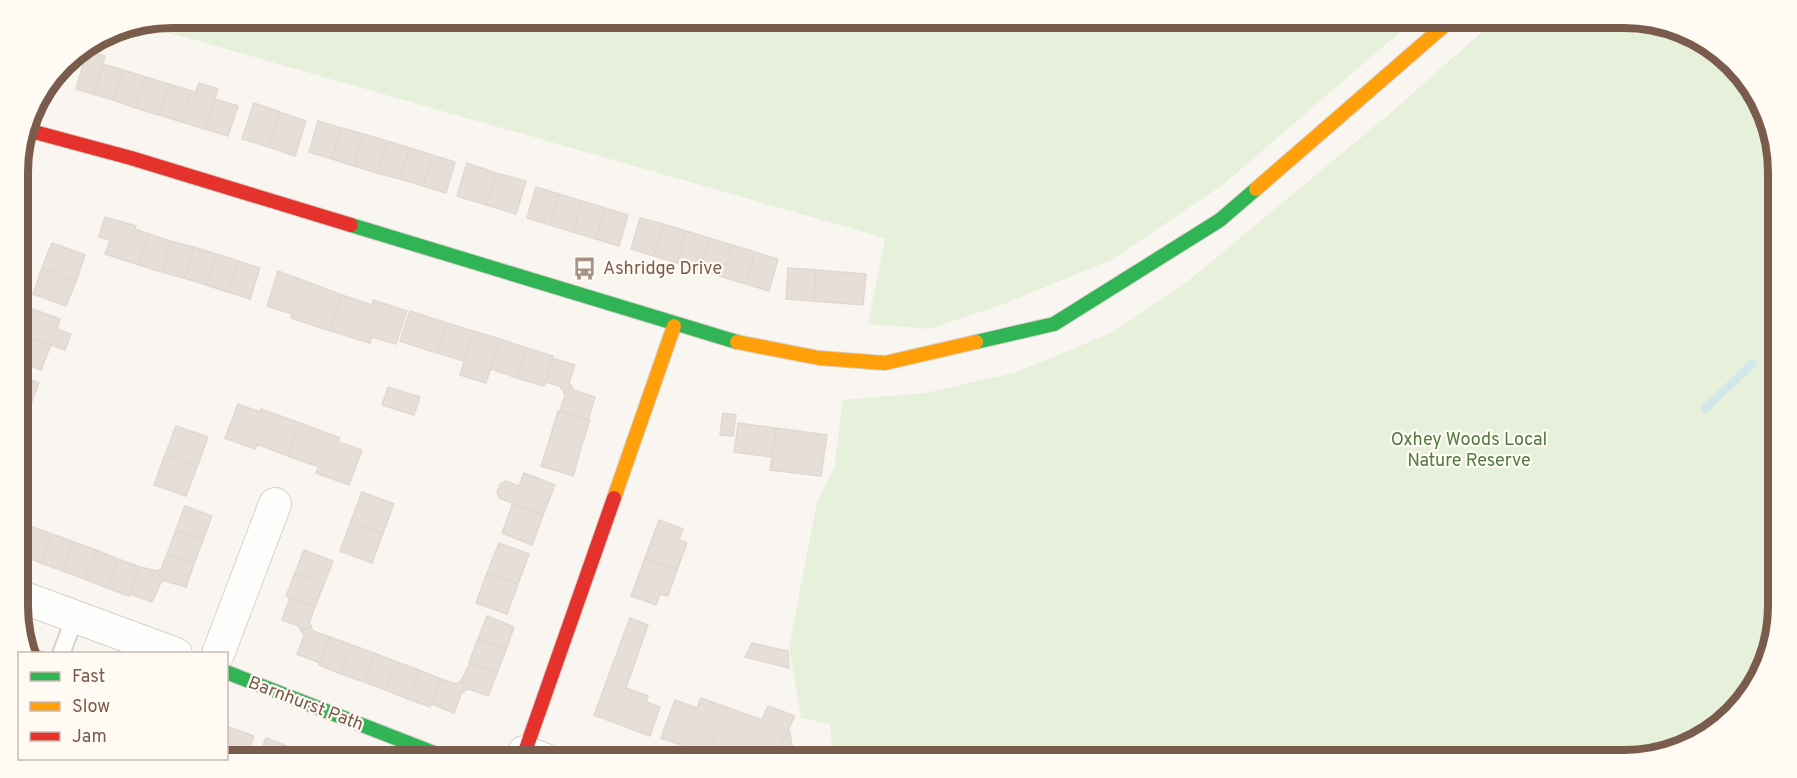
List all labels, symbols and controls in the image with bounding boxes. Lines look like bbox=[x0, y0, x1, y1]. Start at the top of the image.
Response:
bus stop icon: Ashridge Drive bbox=[572, 255, 598, 281]
place label: Ashridge Drive bbox=[603, 258, 722, 281]
park label: Oxhey Woods Local Nature Reserve bbox=[1391, 429, 1547, 473]
legend bbox=[18, 652, 228, 760]
text: Fast bbox=[72, 666, 105, 689]
street label: Barnhurst Path bbox=[244, 672, 367, 737]
text: Slow bbox=[72, 696, 110, 719]
text: Jam bbox=[72, 726, 107, 749]

